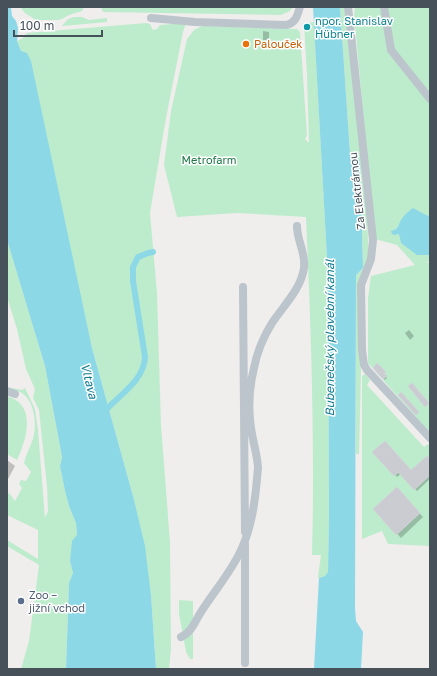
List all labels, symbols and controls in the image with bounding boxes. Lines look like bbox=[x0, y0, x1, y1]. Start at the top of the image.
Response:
scale bar bbox=[14, 12, 102, 38]
place label: npor. Stanislav Hübner bbox=[315, 14, 393, 40]
text: 100 m bbox=[20, 18, 54, 33]
marker: npor. Stanislav Hübner bbox=[302, 22, 312, 32]
place label: Palouček bbox=[254, 37, 303, 50]
marker: Palouček bbox=[241, 39, 251, 49]
street label: Za Elektrárnou bbox=[346, 152, 367, 230]
park label: Metrofarm bbox=[182, 153, 236, 166]
water label: Bubenečský plavební kanál bbox=[322, 258, 337, 417]
water label: Vltava bbox=[78, 362, 101, 401]
place label: Zoo – jižní vchod bbox=[28, 588, 85, 614]
marker: Zoo – jižní vchod bbox=[16, 596, 26, 606]

